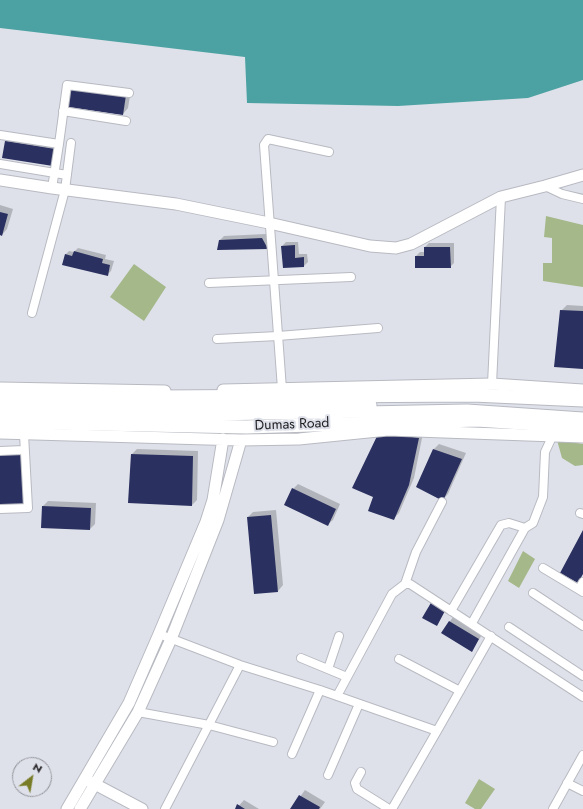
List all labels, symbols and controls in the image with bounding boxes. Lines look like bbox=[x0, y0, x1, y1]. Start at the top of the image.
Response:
street label: Dumas Road bbox=[254, 415, 330, 435]
north arrow bbox=[12, 757, 52, 797]
text: N bbox=[30, 758, 46, 777]

